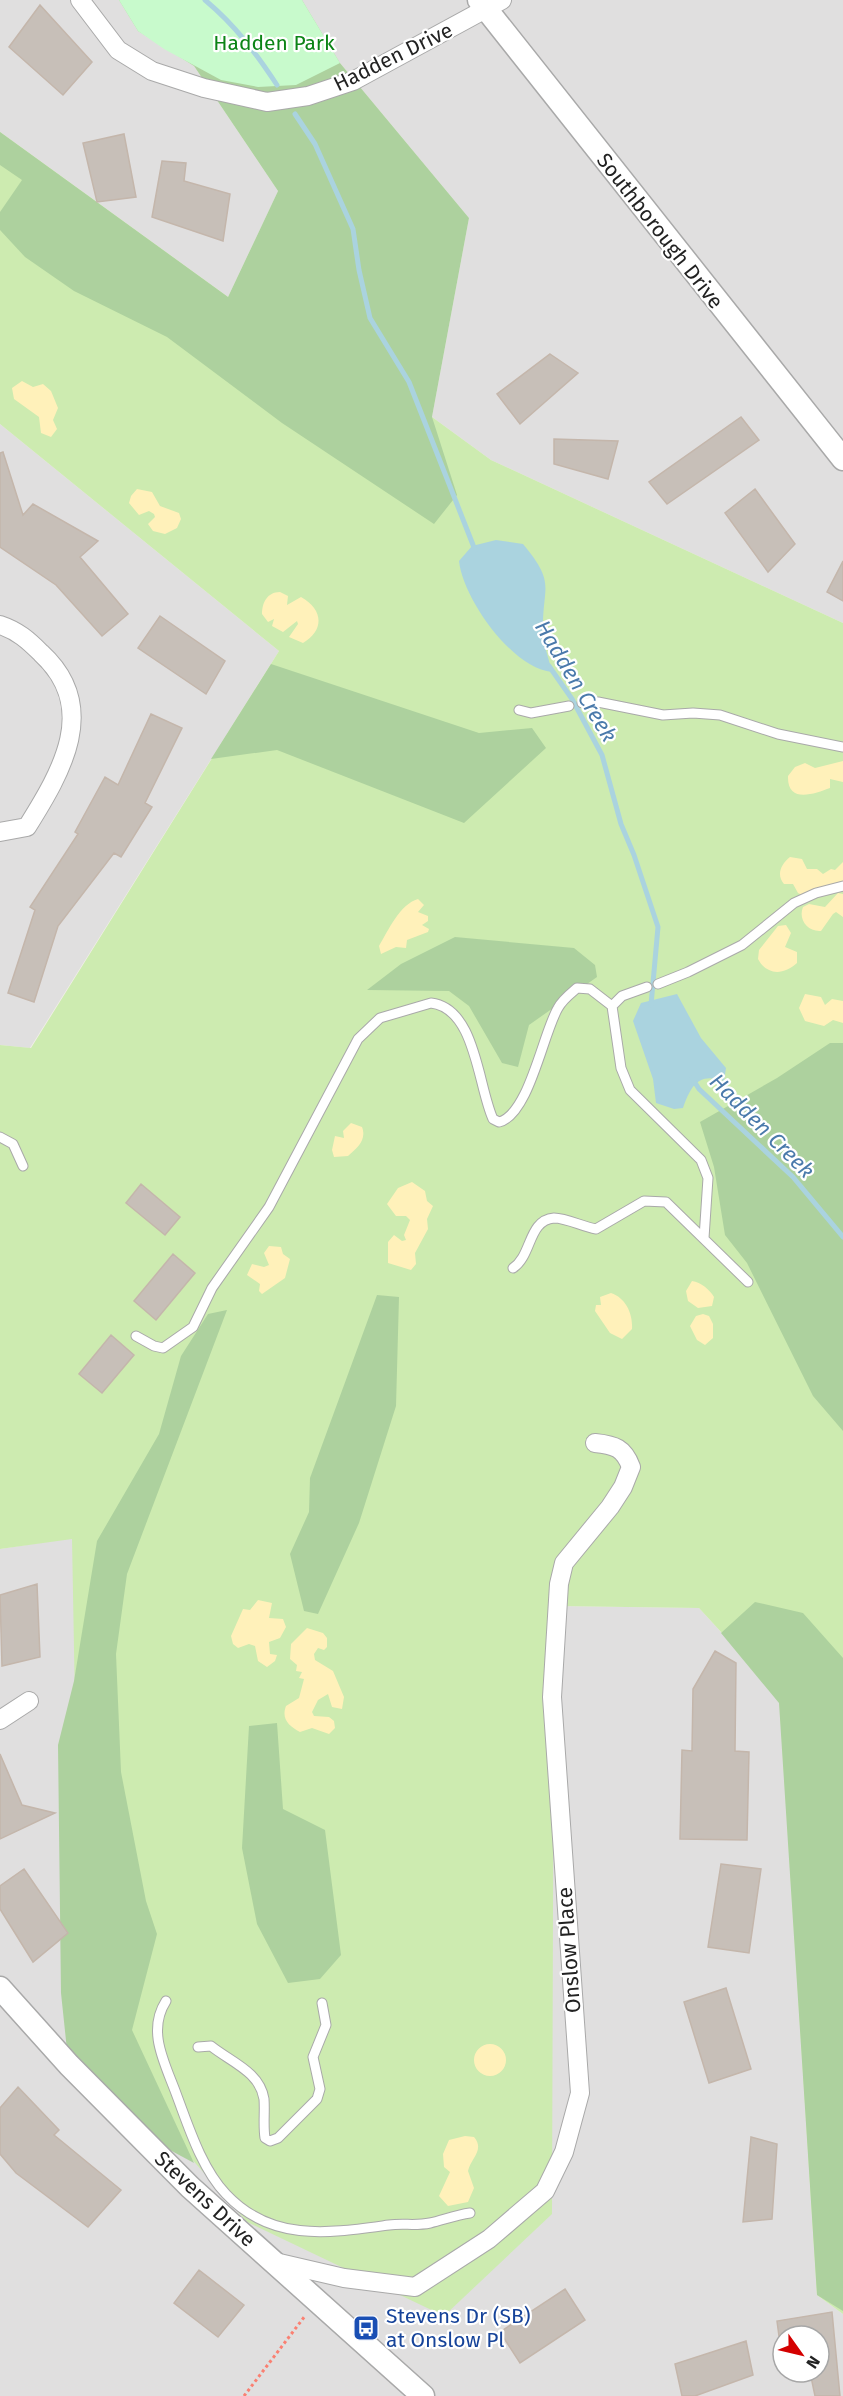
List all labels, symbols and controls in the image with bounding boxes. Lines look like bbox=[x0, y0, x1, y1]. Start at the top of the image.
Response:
street label: Hadden Drive bbox=[329, 17, 457, 97]
park label: Hadden Park bbox=[213, 30, 335, 56]
street label: Southborough Drive bbox=[591, 148, 729, 314]
water label: Hadden Creek bbox=[529, 615, 623, 747]
water label: Hadden Creek bbox=[704, 1068, 820, 1184]
street label: Onslow Place bbox=[552, 1886, 586, 2014]
street label: Stevens Drive bbox=[149, 2146, 261, 2252]
place label: Stevens Dr (SB) at Onslow Pl bbox=[386, 2303, 530, 2353]
bus stop icon: Stevens Dr (SB) at Onslow Pl bbox=[351, 2313, 381, 2343]
north arrow bbox=[771, 2324, 831, 2384]
text: N bbox=[802, 2352, 824, 2372]

